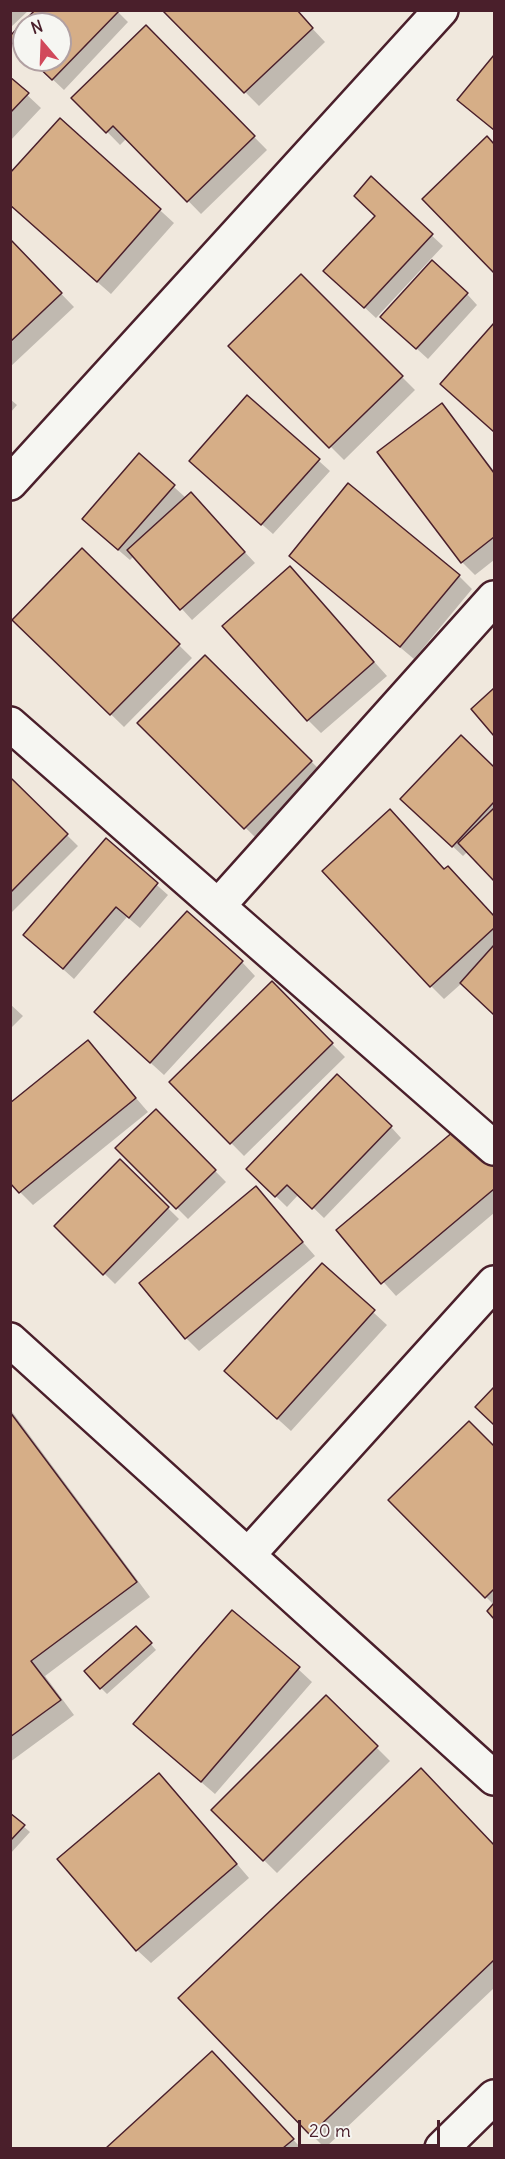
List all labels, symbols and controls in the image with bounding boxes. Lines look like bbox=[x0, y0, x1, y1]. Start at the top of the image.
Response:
north arrow bbox=[12, 12, 72, 72]
text: N bbox=[28, 16, 45, 38]
scale bar bbox=[301, 2108, 444, 2146]
text: 20 m bbox=[309, 2119, 351, 2142]

